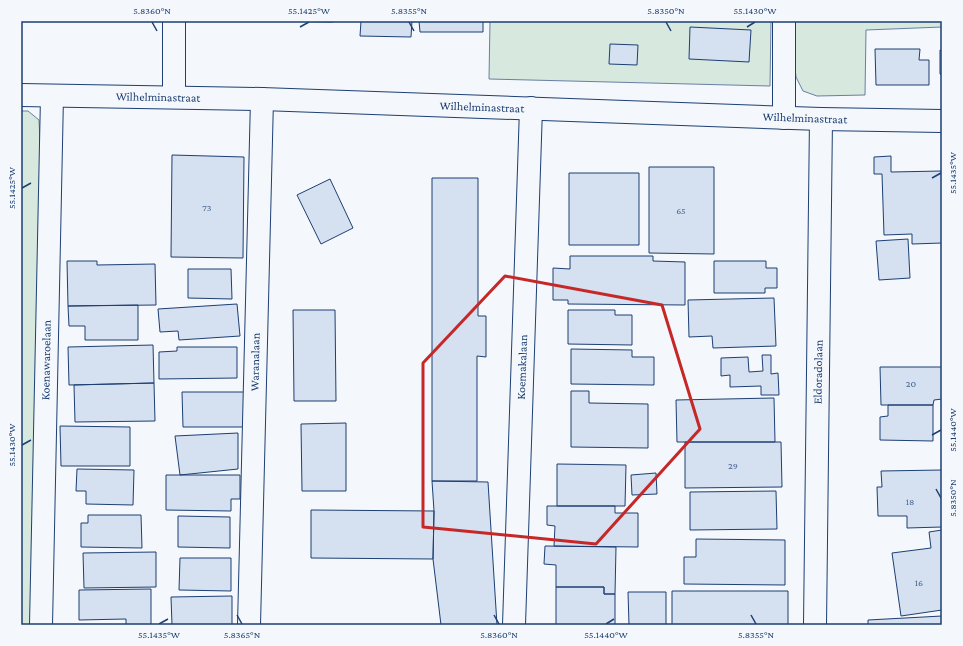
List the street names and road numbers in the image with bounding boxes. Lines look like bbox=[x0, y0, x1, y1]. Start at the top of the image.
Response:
street label: Wilhelminastraat bbox=[116, 89, 201, 105]
street label: Wilhelminastraat bbox=[439, 99, 526, 116]
street label: Wilhelminastraat bbox=[762, 110, 849, 127]
street label: Koenawaroelaan bbox=[38, 319, 54, 400]
street label: Waranalaan bbox=[247, 332, 263, 391]
street label: Koemakalaan bbox=[514, 334, 530, 400]
street label: Eldoradolaan bbox=[810, 339, 826, 404]

